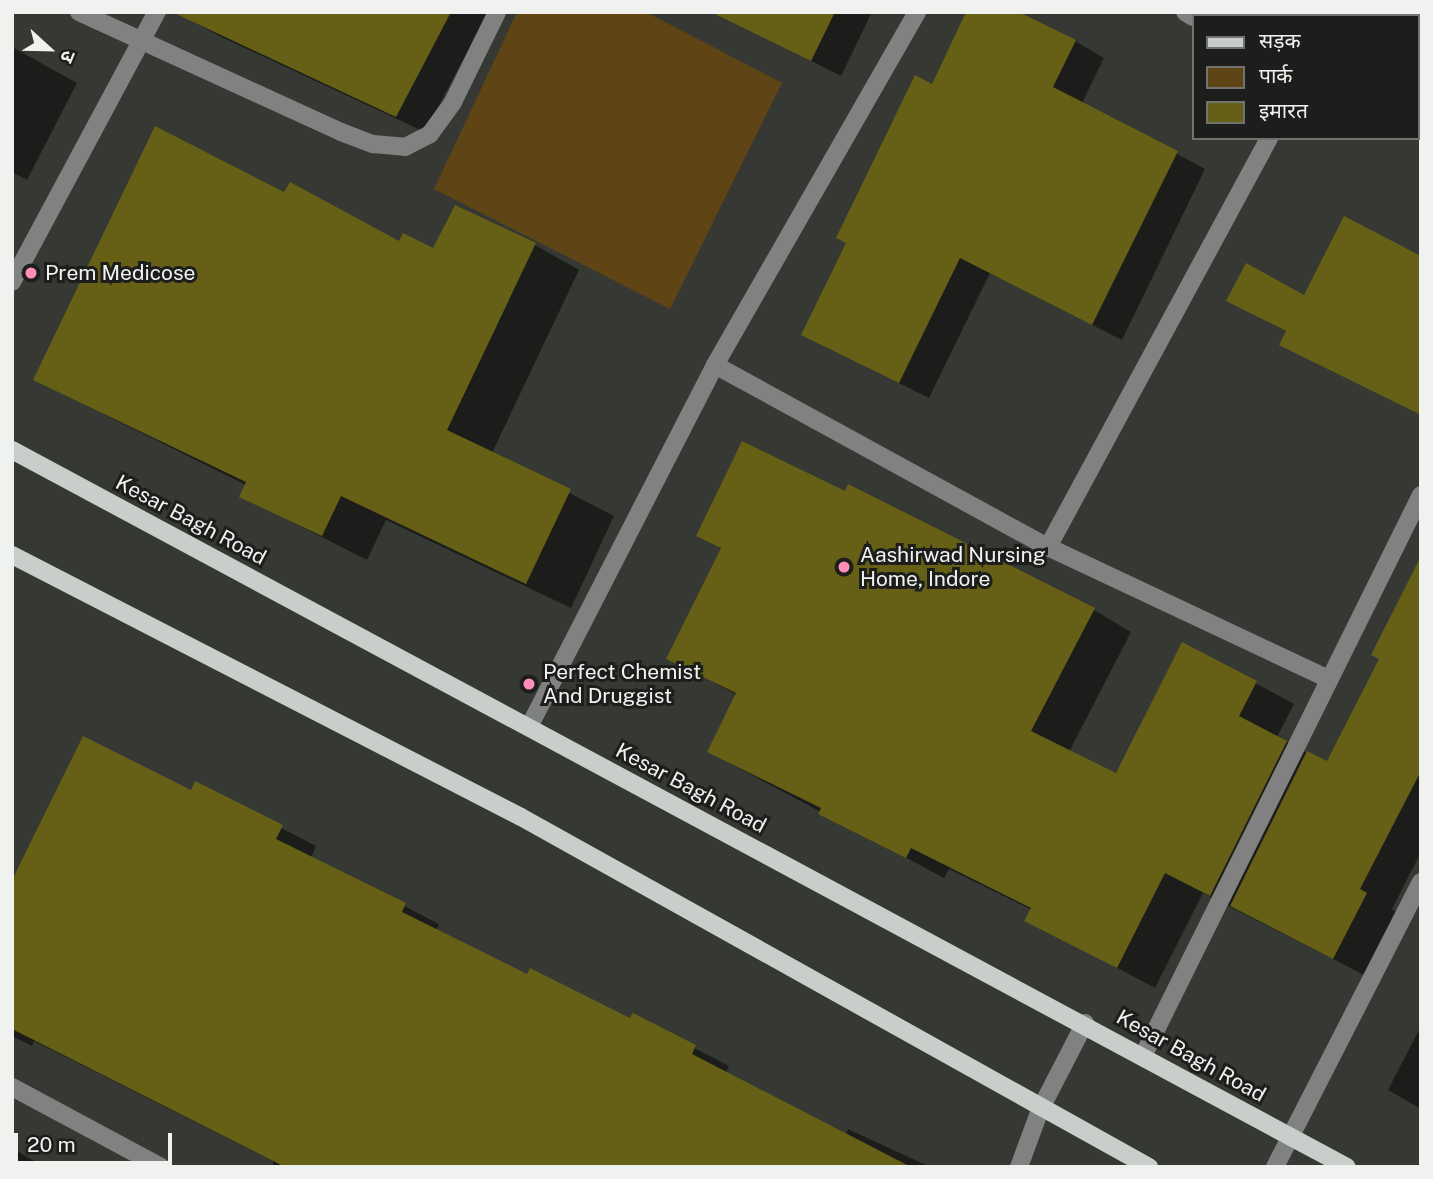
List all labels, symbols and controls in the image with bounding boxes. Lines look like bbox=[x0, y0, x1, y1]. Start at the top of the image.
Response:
north arrow bbox=[14, 14, 84, 84]
legend bbox=[1192, 14, 1419, 140]
text: सड़क bbox=[1259, 28, 1301, 53]
text: उ bbox=[56, 48, 81, 66]
text: पार्क bbox=[1259, 63, 1293, 88]
text: इमारत bbox=[1259, 98, 1308, 123]
place label: Prem Medicose bbox=[45, 260, 195, 286]
marker: Prem Medicose bbox=[23, 265, 39, 281]
street label: Kesar Bagh Road bbox=[111, 470, 271, 570]
place label: Aashirwad Nursing Home, Indore bbox=[860, 542, 1046, 592]
marker: Aashirwad Nursing Home, Indore bbox=[834, 557, 854, 577]
place label: Perfect Chemist And Druggist bbox=[543, 659, 701, 709]
marker: Perfect Chemist And Druggist bbox=[521, 676, 537, 692]
street label: Kesar Bagh Road bbox=[611, 738, 771, 838]
street label: Kesar Bagh Road bbox=[1112, 1005, 1270, 1107]
scale bar bbox=[18, 1120, 175, 1164]
text: 20 m bbox=[27, 1132, 76, 1157]

